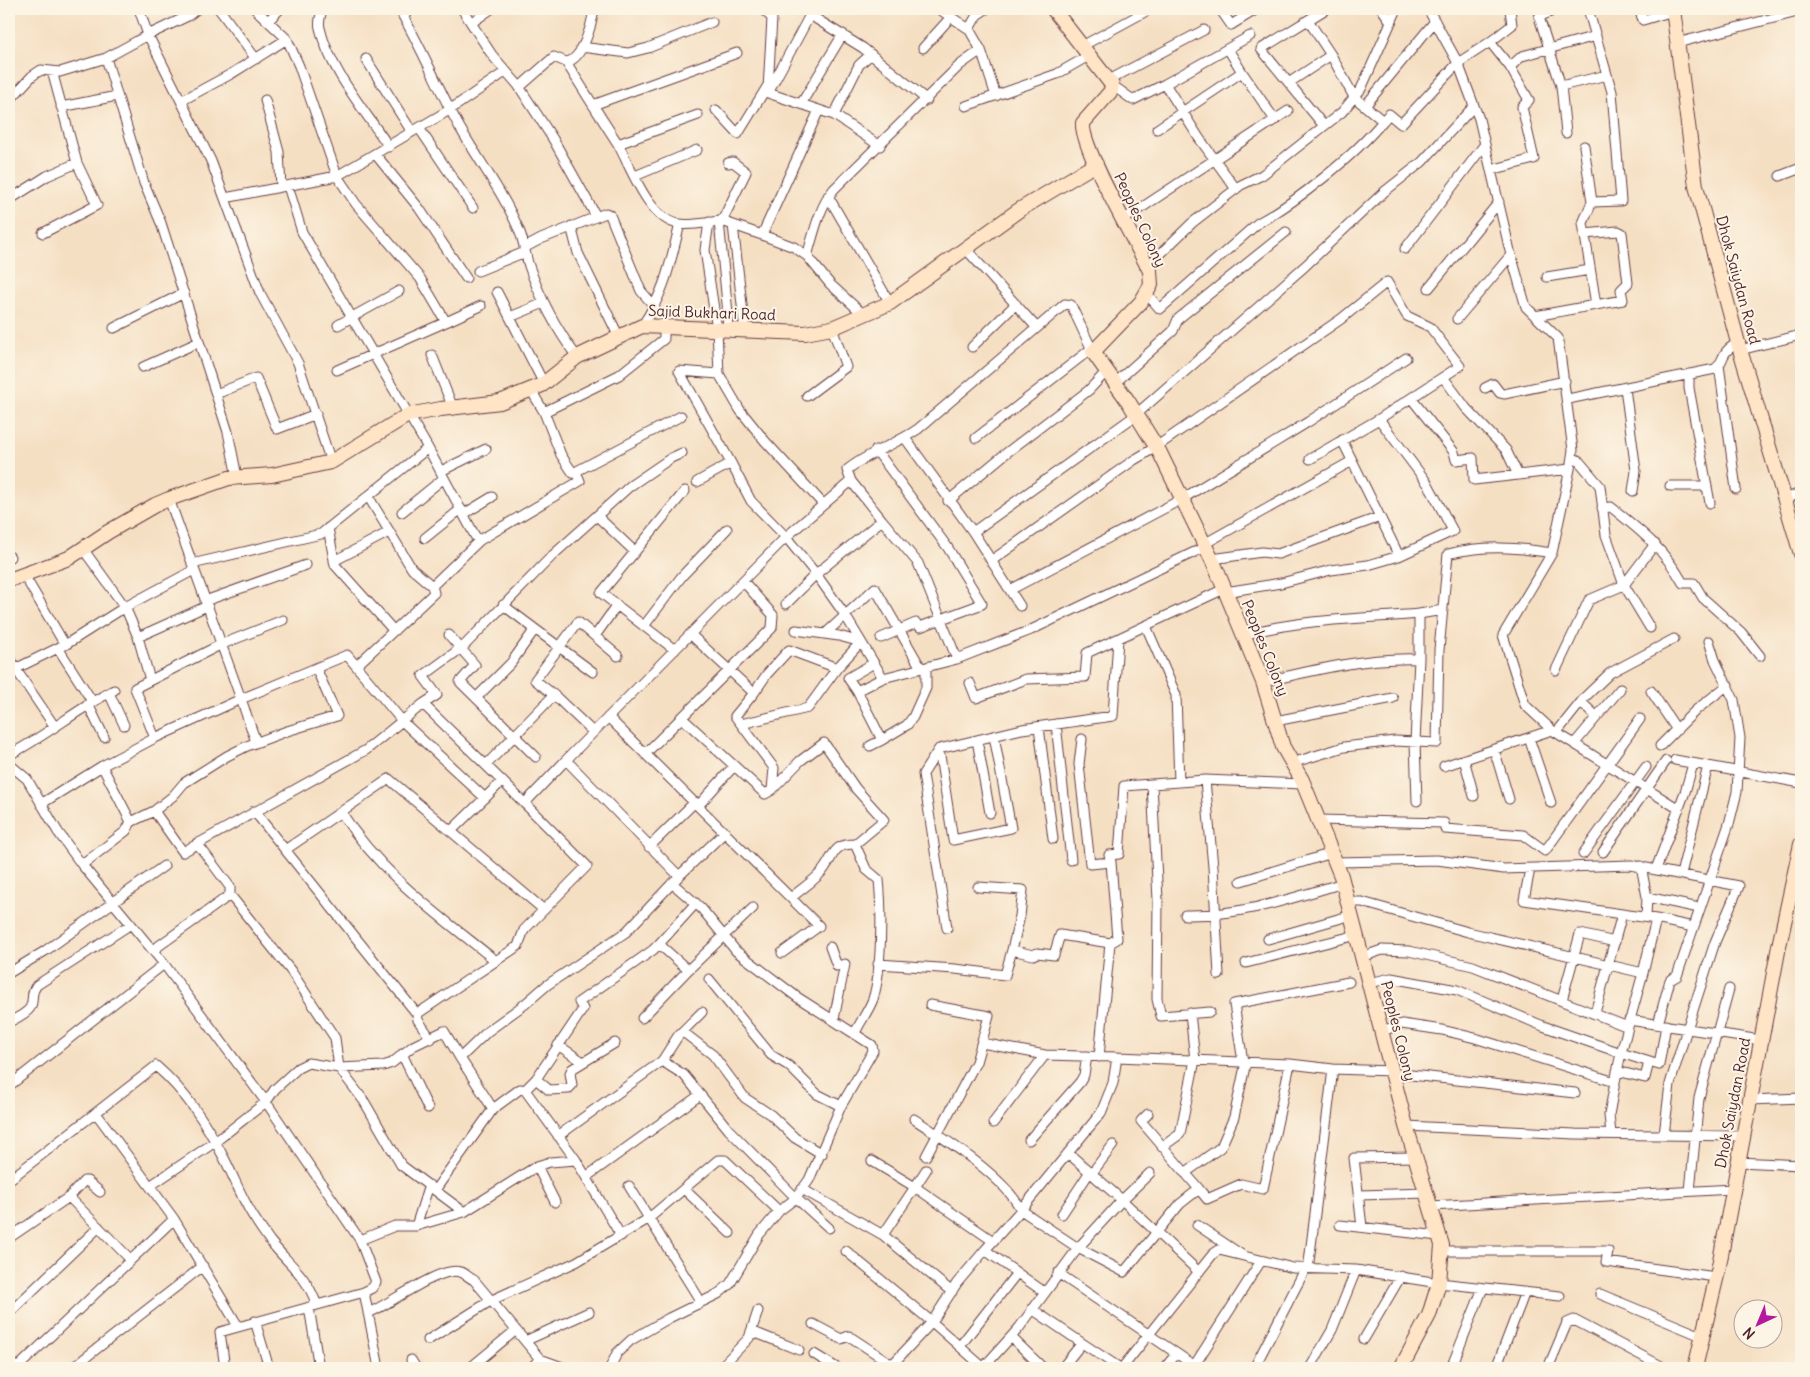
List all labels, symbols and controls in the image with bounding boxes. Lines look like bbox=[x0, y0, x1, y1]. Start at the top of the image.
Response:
street label: Peoples Colony bbox=[1110, 169, 1171, 270]
street label: Dhok Saiydan Road bbox=[1712, 213, 1765, 347]
street label: Sajid Bukhari Road bbox=[648, 301, 776, 324]
street label: Peoples Colony bbox=[1237, 597, 1293, 699]
street label: Peoples Colony bbox=[1377, 979, 1420, 1083]
street label: Dhok Saiydan Road bbox=[1711, 1036, 1755, 1170]
north arrow bbox=[1732, 1300, 1782, 1350]
text: N bbox=[1739, 1324, 1759, 1343]

